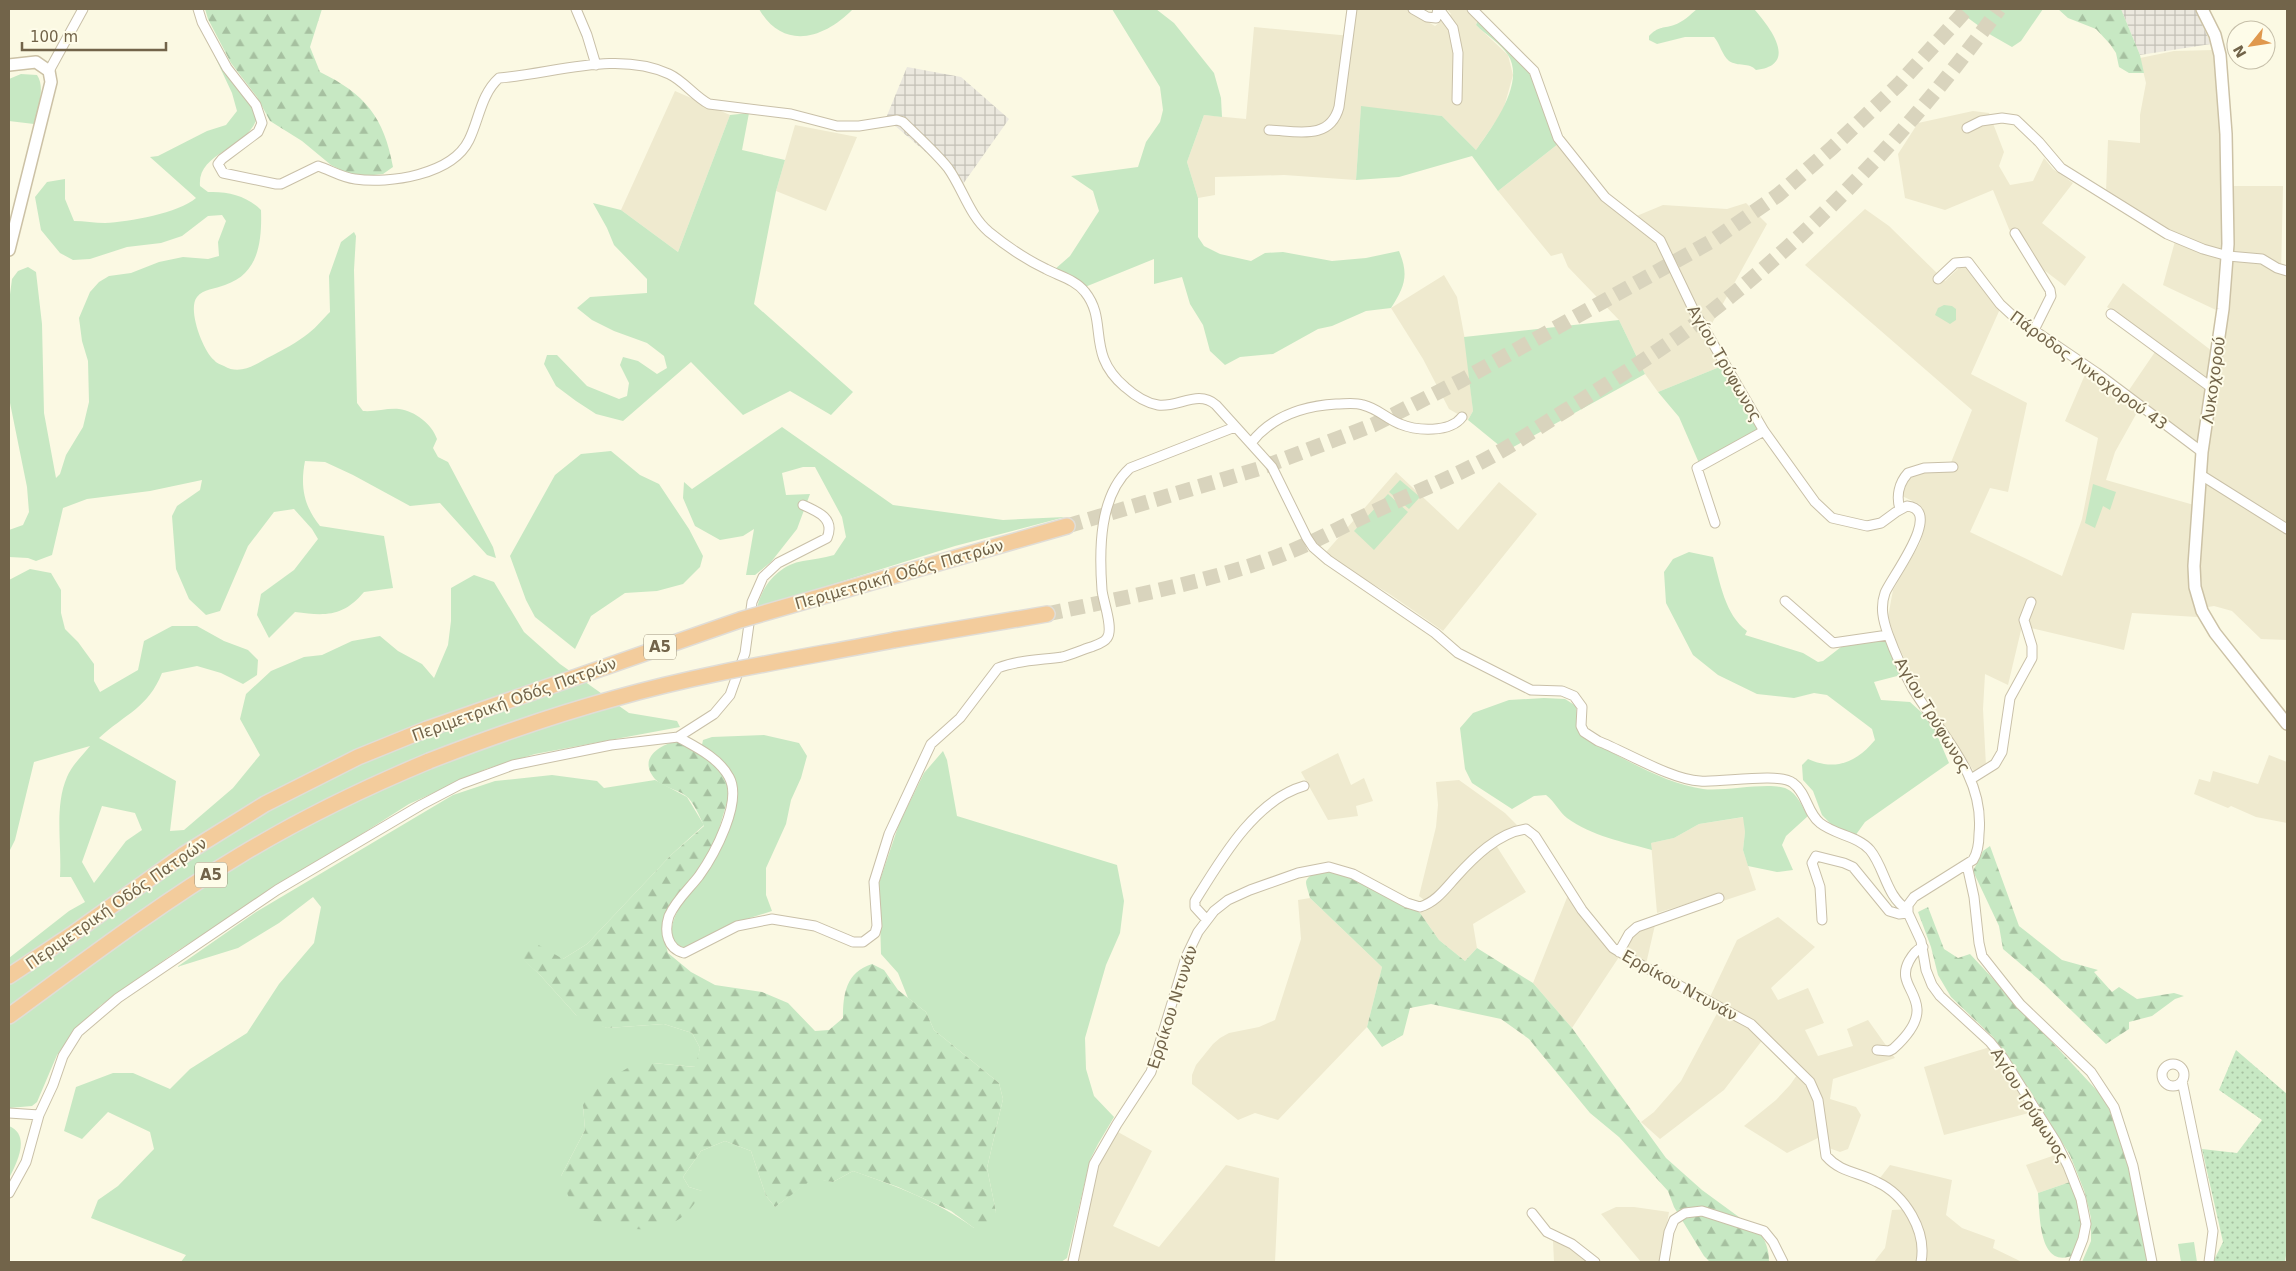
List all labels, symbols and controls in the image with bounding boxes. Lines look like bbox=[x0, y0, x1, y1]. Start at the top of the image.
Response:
scale bar bbox=[22, 20, 166, 52]
north arrow bbox=[2226, 20, 2276, 70]
text: 100 m bbox=[30, 28, 78, 46]
text: N bbox=[2230, 42, 2250, 61]
street label: Αγίου Τρύφωνος bbox=[1684, 302, 1766, 425]
street label: Πάροδος Λυκοχορού 43 bbox=[2006, 307, 2171, 434]
street label: Λυκοχορού bbox=[2198, 335, 2229, 425]
street label: Περιμετρική Οδός Πατρών bbox=[793, 536, 1006, 613]
road number: Α5 bbox=[644, 634, 676, 660]
street label: Περιμετρική Οδός Πατρών bbox=[409, 654, 619, 745]
street label: Αγίου Τρύφωνος bbox=[1891, 654, 1975, 776]
street label: Περιμετρική Οδός Πατρών bbox=[22, 834, 210, 973]
road number: Α5 bbox=[195, 862, 227, 888]
street label: Ερρίκου Ντυνάν bbox=[1144, 943, 1201, 1071]
street label: Ερρίκου Ντυνάν bbox=[1619, 946, 1741, 1025]
street label: Αγίου Τρύφωνος bbox=[1987, 1045, 2072, 1166]

